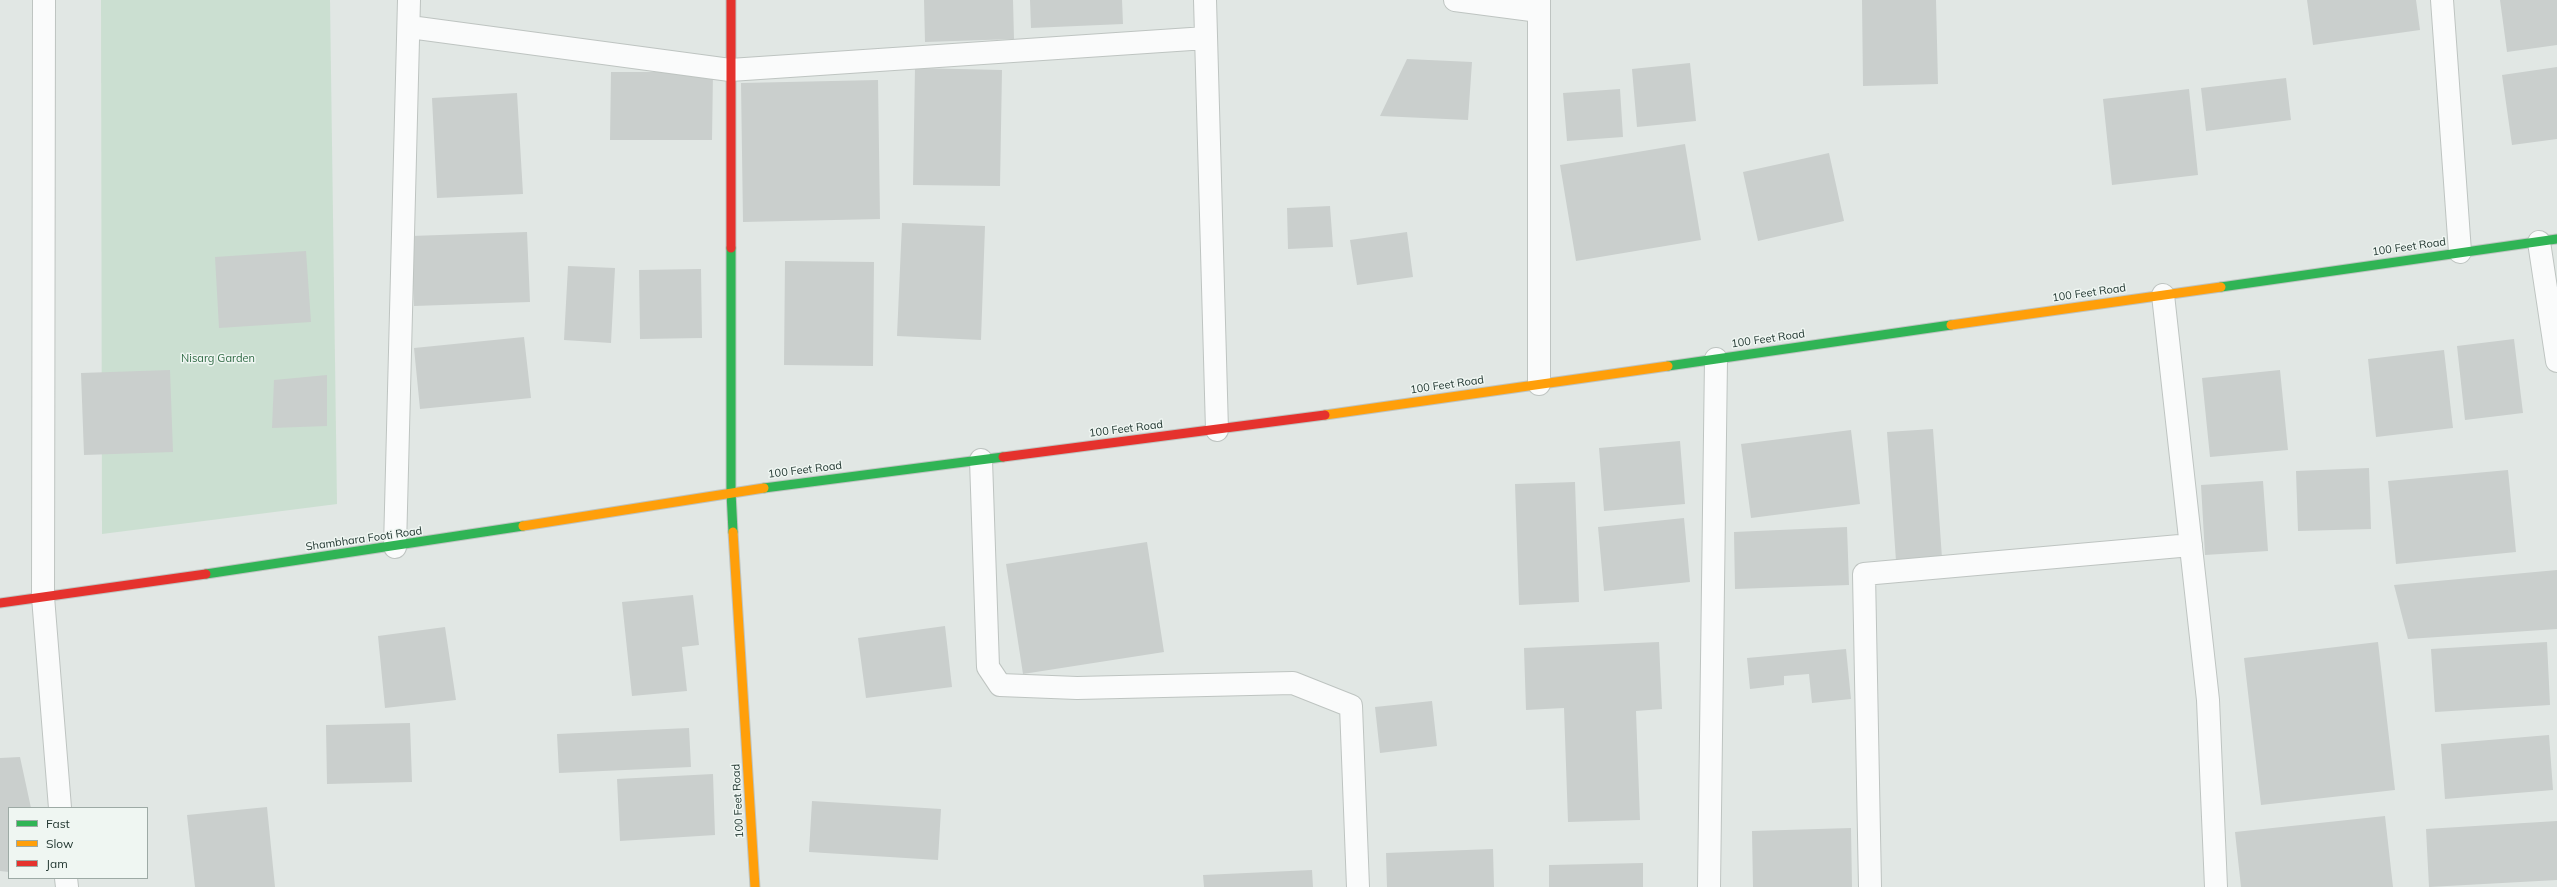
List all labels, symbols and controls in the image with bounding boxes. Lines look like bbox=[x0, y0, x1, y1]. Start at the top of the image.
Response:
street label: 100 Feet Road bbox=[2371, 235, 2447, 259]
street label: 100 Feet Road bbox=[2051, 281, 2127, 305]
street label: 100 Feet Road bbox=[1730, 327, 1806, 351]
park label: Nisarg Garden bbox=[181, 352, 255, 366]
street label: 100 Feet Road bbox=[1409, 373, 1485, 397]
street label: 100 Feet Road bbox=[1088, 418, 1164, 440]
street label: 100 Feet Road bbox=[767, 459, 843, 481]
street label: Shambhara Footi Road bbox=[305, 524, 423, 554]
street label: 100 Feet Road bbox=[729, 764, 747, 838]
legend bbox=[8, 807, 148, 879]
text: Fast bbox=[46, 816, 70, 831]
text: Slow bbox=[46, 836, 74, 851]
text: Jam bbox=[46, 856, 68, 871]

